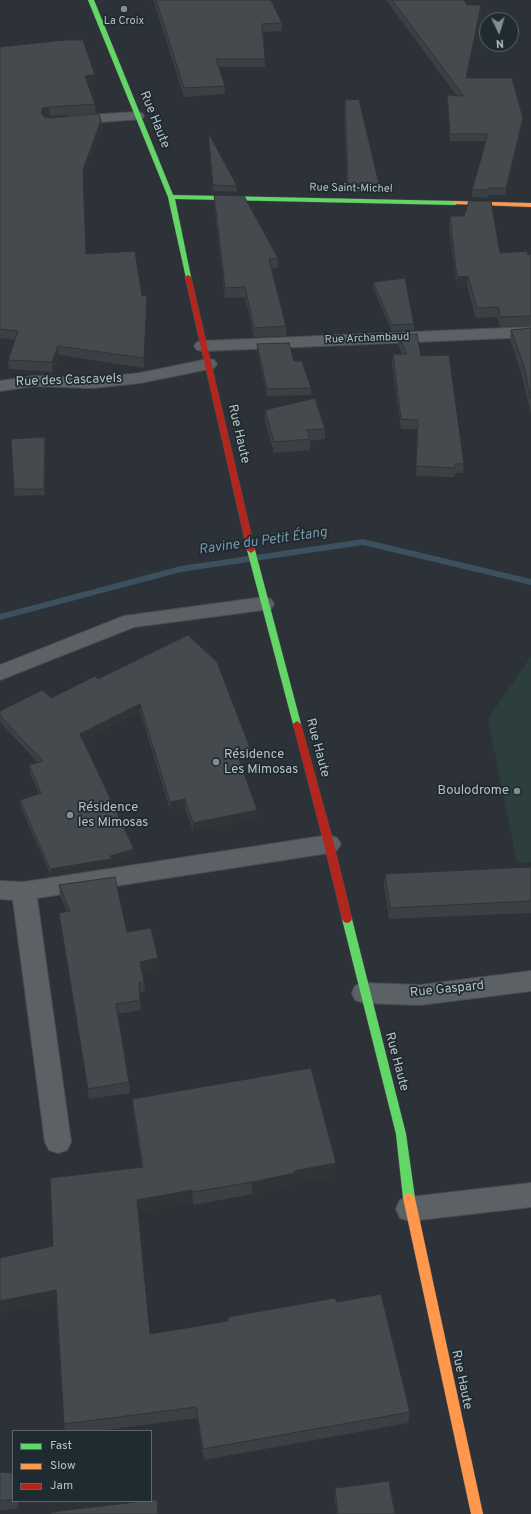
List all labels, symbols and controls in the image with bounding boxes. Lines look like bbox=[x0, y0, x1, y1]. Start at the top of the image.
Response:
marker: La Croix bbox=[119, 4, 129, 14]
north arrow bbox=[479, 12, 519, 52]
place label: La Croix bbox=[104, 15, 144, 29]
text: N bbox=[495, 36, 504, 50]
street label: Rue Haute bbox=[135, 89, 173, 151]
street label: Rue Saint-Michel bbox=[309, 182, 393, 196]
street label: Rue Archambaud bbox=[324, 331, 410, 347]
street label: Rue des Cascavels bbox=[15, 371, 123, 391]
street label: Rue Haute bbox=[224, 403, 252, 465]
water label: Ravine du Petit Étang bbox=[198, 525, 328, 559]
street label: Rue Haute bbox=[302, 717, 332, 779]
place label: Résidence Les Mimosas bbox=[224, 747, 298, 778]
marker: Résidence Les Mimosas bbox=[211, 757, 221, 767]
place label: Boulodrome bbox=[437, 783, 509, 799]
marker: Boulodrome bbox=[512, 786, 522, 796]
place label: Résidence les Mimosas bbox=[78, 800, 148, 831]
marker: Résidence les Mimosas bbox=[65, 810, 75, 820]
street label: Rue Gaspard bbox=[409, 978, 485, 1002]
street label: Rue Haute bbox=[381, 1031, 411, 1093]
street label: Rue Haute bbox=[447, 1349, 475, 1411]
legend bbox=[12, 1430, 152, 1502]
text: Fast bbox=[50, 1438, 72, 1454]
text: Slow bbox=[50, 1458, 76, 1474]
text: Jam bbox=[50, 1478, 73, 1494]

